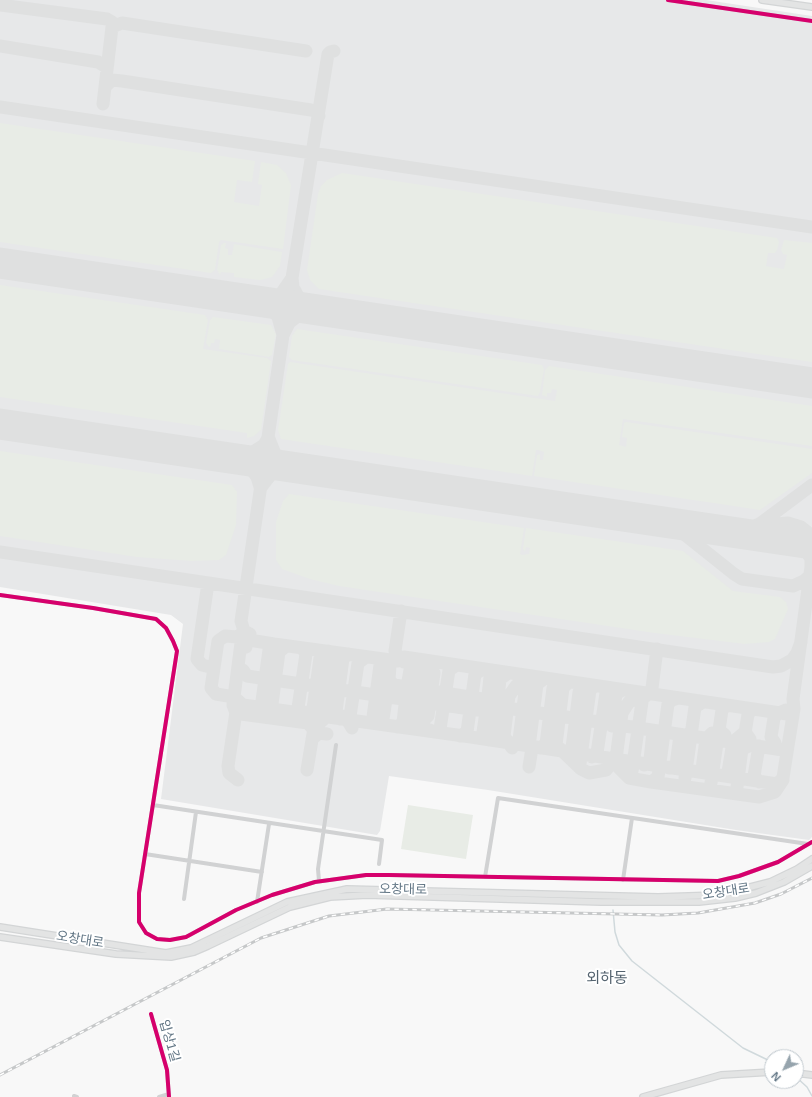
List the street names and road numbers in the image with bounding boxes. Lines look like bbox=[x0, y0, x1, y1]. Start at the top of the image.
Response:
street label: 오창대로 bbox=[701, 881, 751, 903]
street label: 오창대로 bbox=[379, 882, 427, 898]
street label: 오창대로 bbox=[55, 929, 105, 951]
street label: 입상1길 bbox=[156, 1018, 182, 1064]

